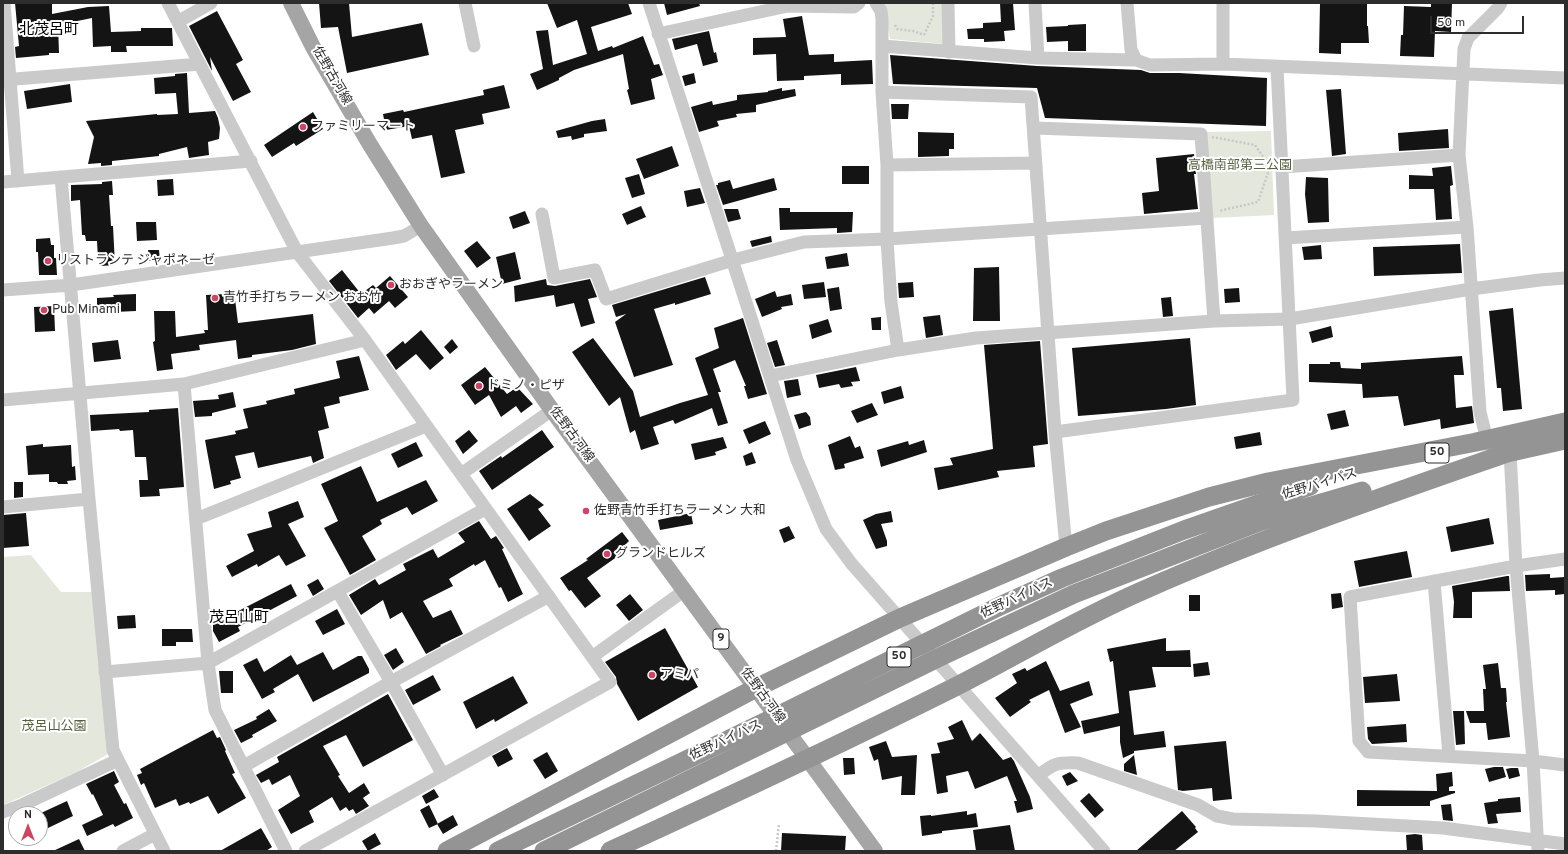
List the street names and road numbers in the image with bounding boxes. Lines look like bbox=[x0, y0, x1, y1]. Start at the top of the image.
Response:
street label: 佐野古河線 bbox=[308, 44, 354, 108]
street label: 佐野古河線 bbox=[546, 404, 596, 466]
road number: 50 bbox=[1425, 443, 1449, 463]
street label: 佐野バイパス bbox=[1280, 466, 1360, 504]
street label: 佐野バイパス bbox=[978, 575, 1056, 623]
road number: 9 bbox=[713, 629, 729, 649]
road number: 50 bbox=[887, 647, 911, 667]
street label: 佐野古河線 bbox=[737, 665, 787, 727]
street label: 佐野バイパス bbox=[687, 717, 765, 765]

